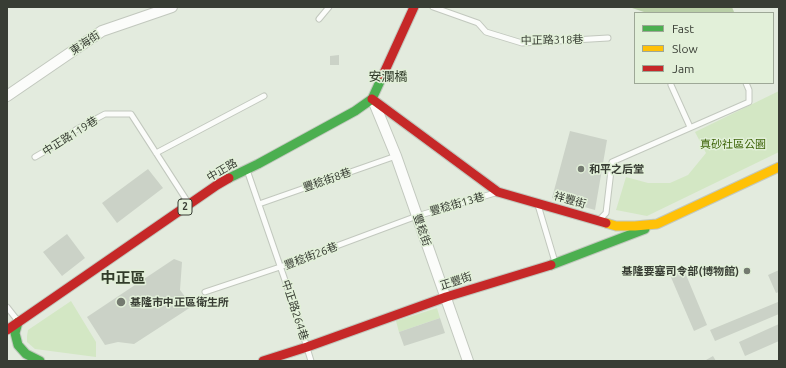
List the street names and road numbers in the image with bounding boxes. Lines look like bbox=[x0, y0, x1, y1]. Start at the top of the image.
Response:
street label: 東海街 bbox=[68, 28, 102, 58]
street label: 中正路318巷 bbox=[521, 33, 583, 47]
street label: 中正路119巷 bbox=[40, 114, 100, 158]
street label: 中正路 bbox=[204, 156, 240, 184]
street label: 豐稔街8巷 bbox=[301, 166, 353, 194]
street label: 祥豐街 bbox=[552, 189, 588, 211]
street label: 豐稔街13巷 bbox=[428, 190, 486, 218]
road number: 2 bbox=[178, 199, 192, 215]
street label: 豐稔街 bbox=[410, 212, 434, 248]
street label: 豐稔街26巷 bbox=[282, 240, 340, 272]
street label: 正豐街 bbox=[438, 270, 474, 292]
street label: 中正路264巷 bbox=[279, 278, 311, 342]

